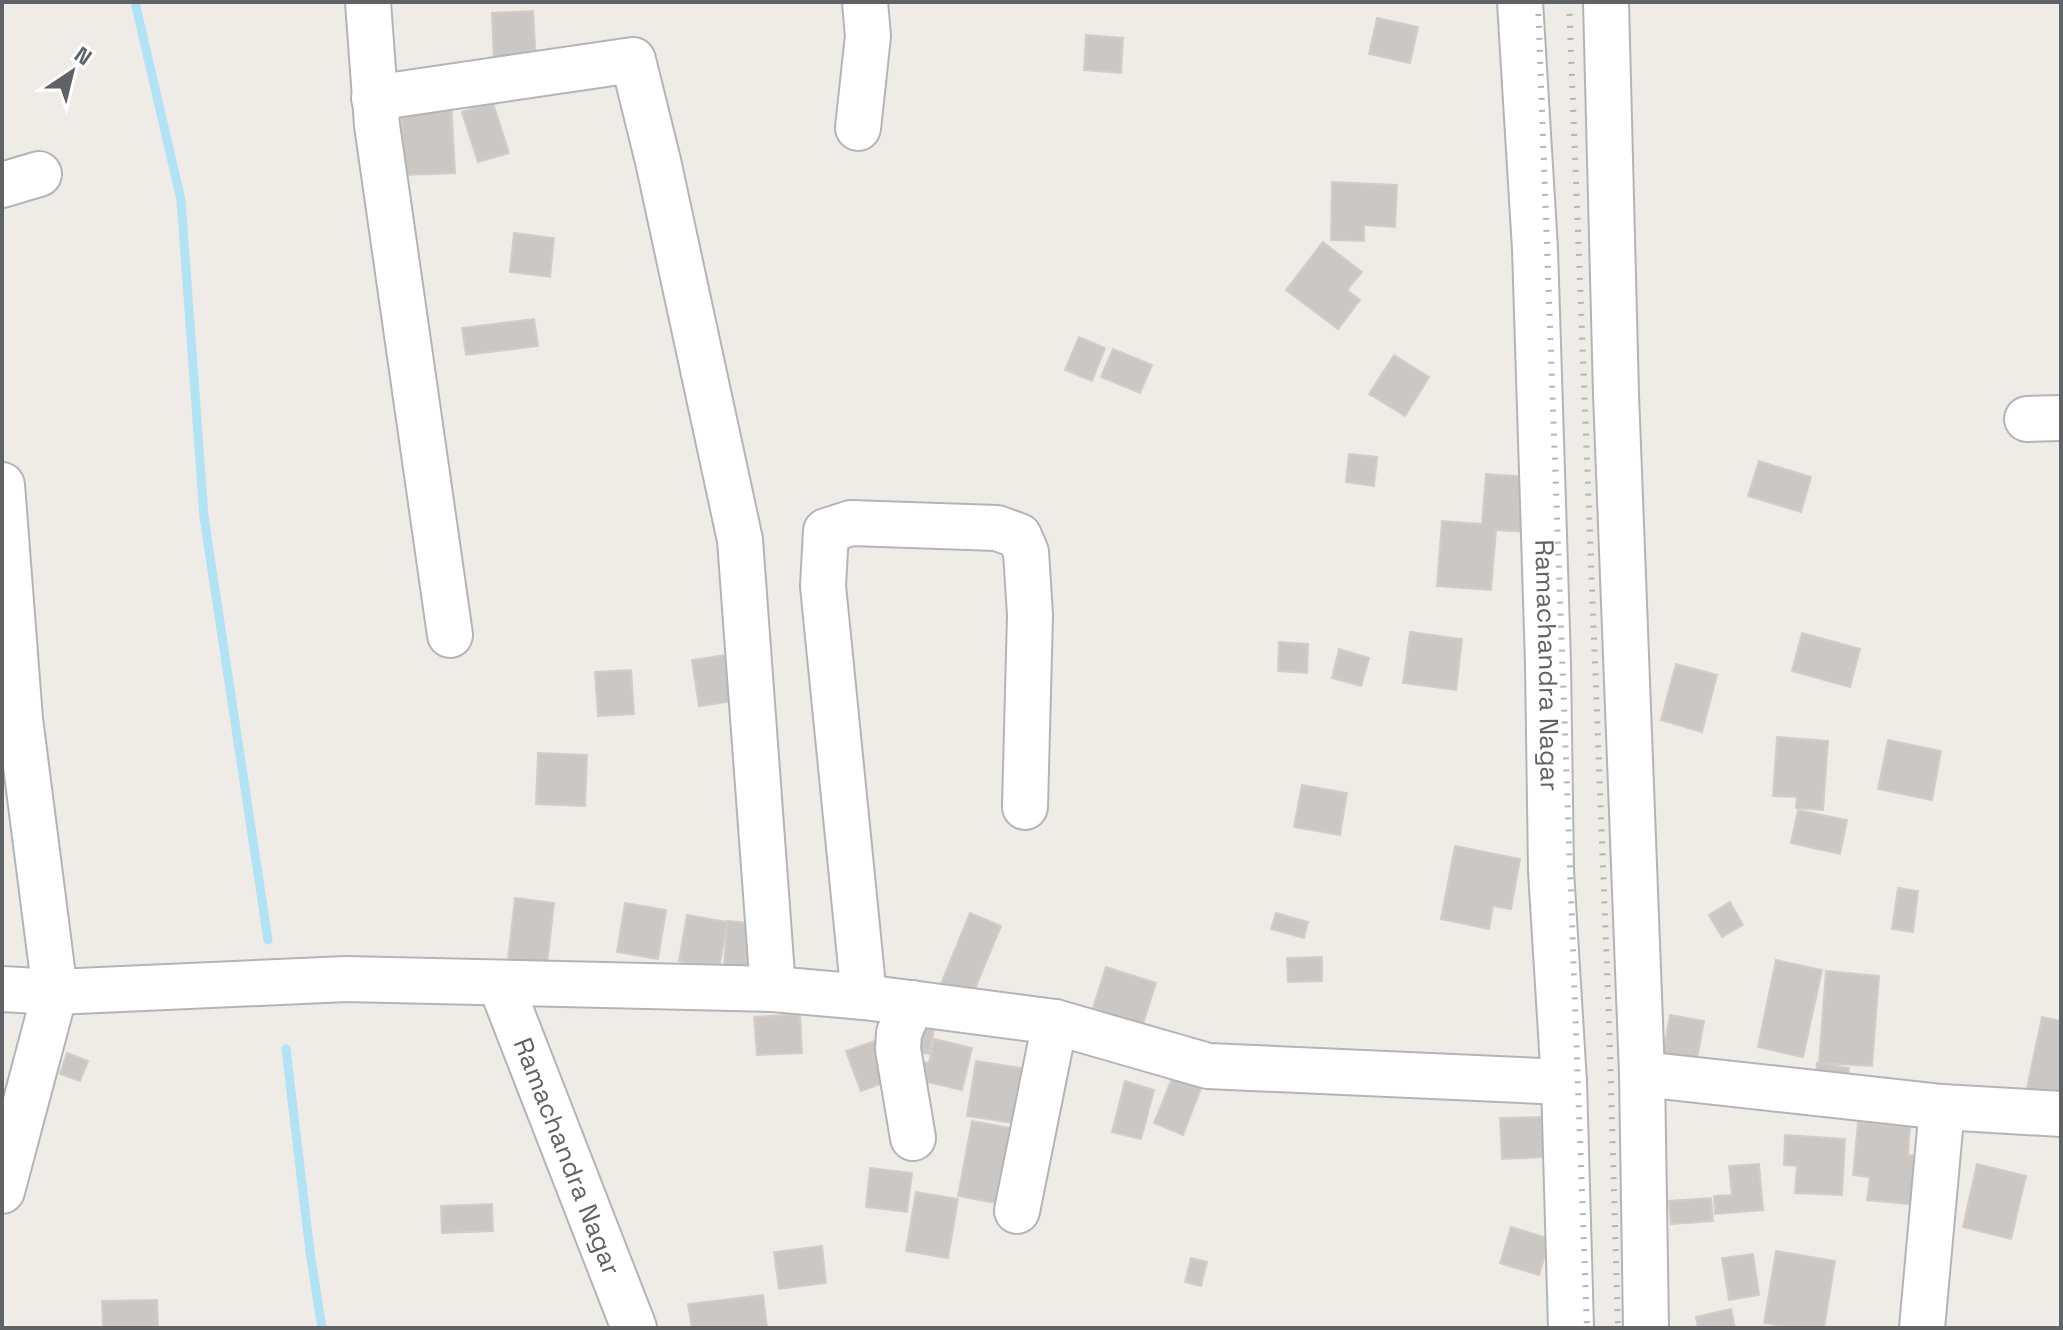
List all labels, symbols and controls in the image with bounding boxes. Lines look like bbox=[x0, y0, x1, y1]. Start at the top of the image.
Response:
north arrow bbox=[32, 32, 112, 112]
text: N bbox=[69, 40, 98, 71]
street label: Ramachandra Nagar bbox=[1527, 539, 1567, 792]
street label: Ramachandra Nagar bbox=[506, 1033, 629, 1280]

